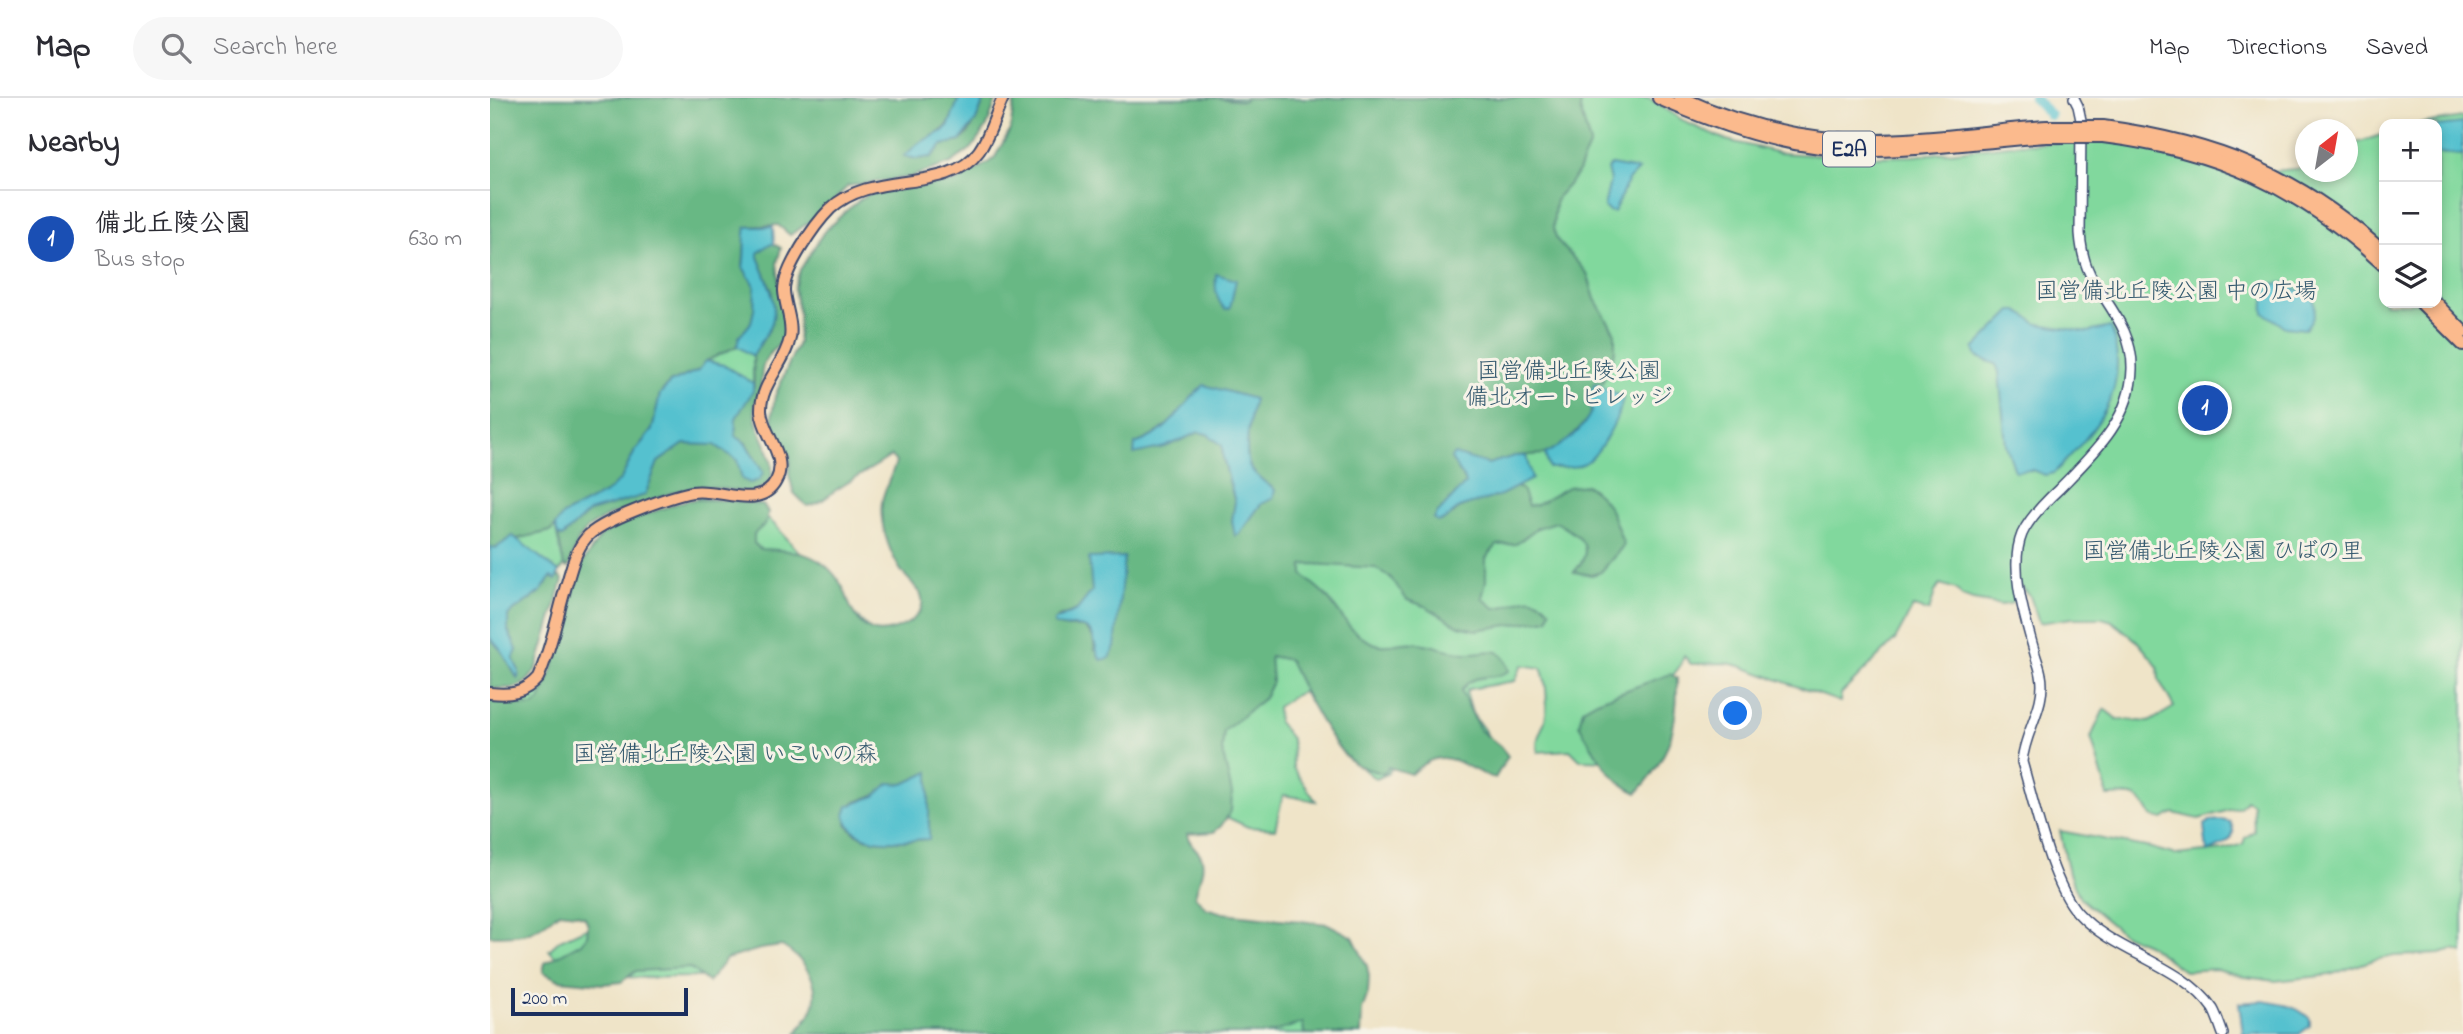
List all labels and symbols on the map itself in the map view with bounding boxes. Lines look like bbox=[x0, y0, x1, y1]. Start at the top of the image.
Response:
north arrow bbox=[2295, 119, 2358, 182]
road number: E2A bbox=[1823, 132, 1875, 166]
park label: 国営備北丘陵公園 中の広場 bbox=[2035, 276, 2317, 309]
park label: 国営備北丘陵公園 備北オートビレッジ bbox=[1466, 356, 1673, 415]
pin: 1 bbox=[2182, 382, 2228, 434]
park label: 国営備北丘陵公園 ひばの里 bbox=[2083, 536, 2363, 569]
your location bbox=[1718, 696, 1752, 730]
park label: 国営備北丘陵公園 いこいの森 bbox=[573, 739, 877, 772]
scale bar bbox=[511, 985, 688, 1017]

